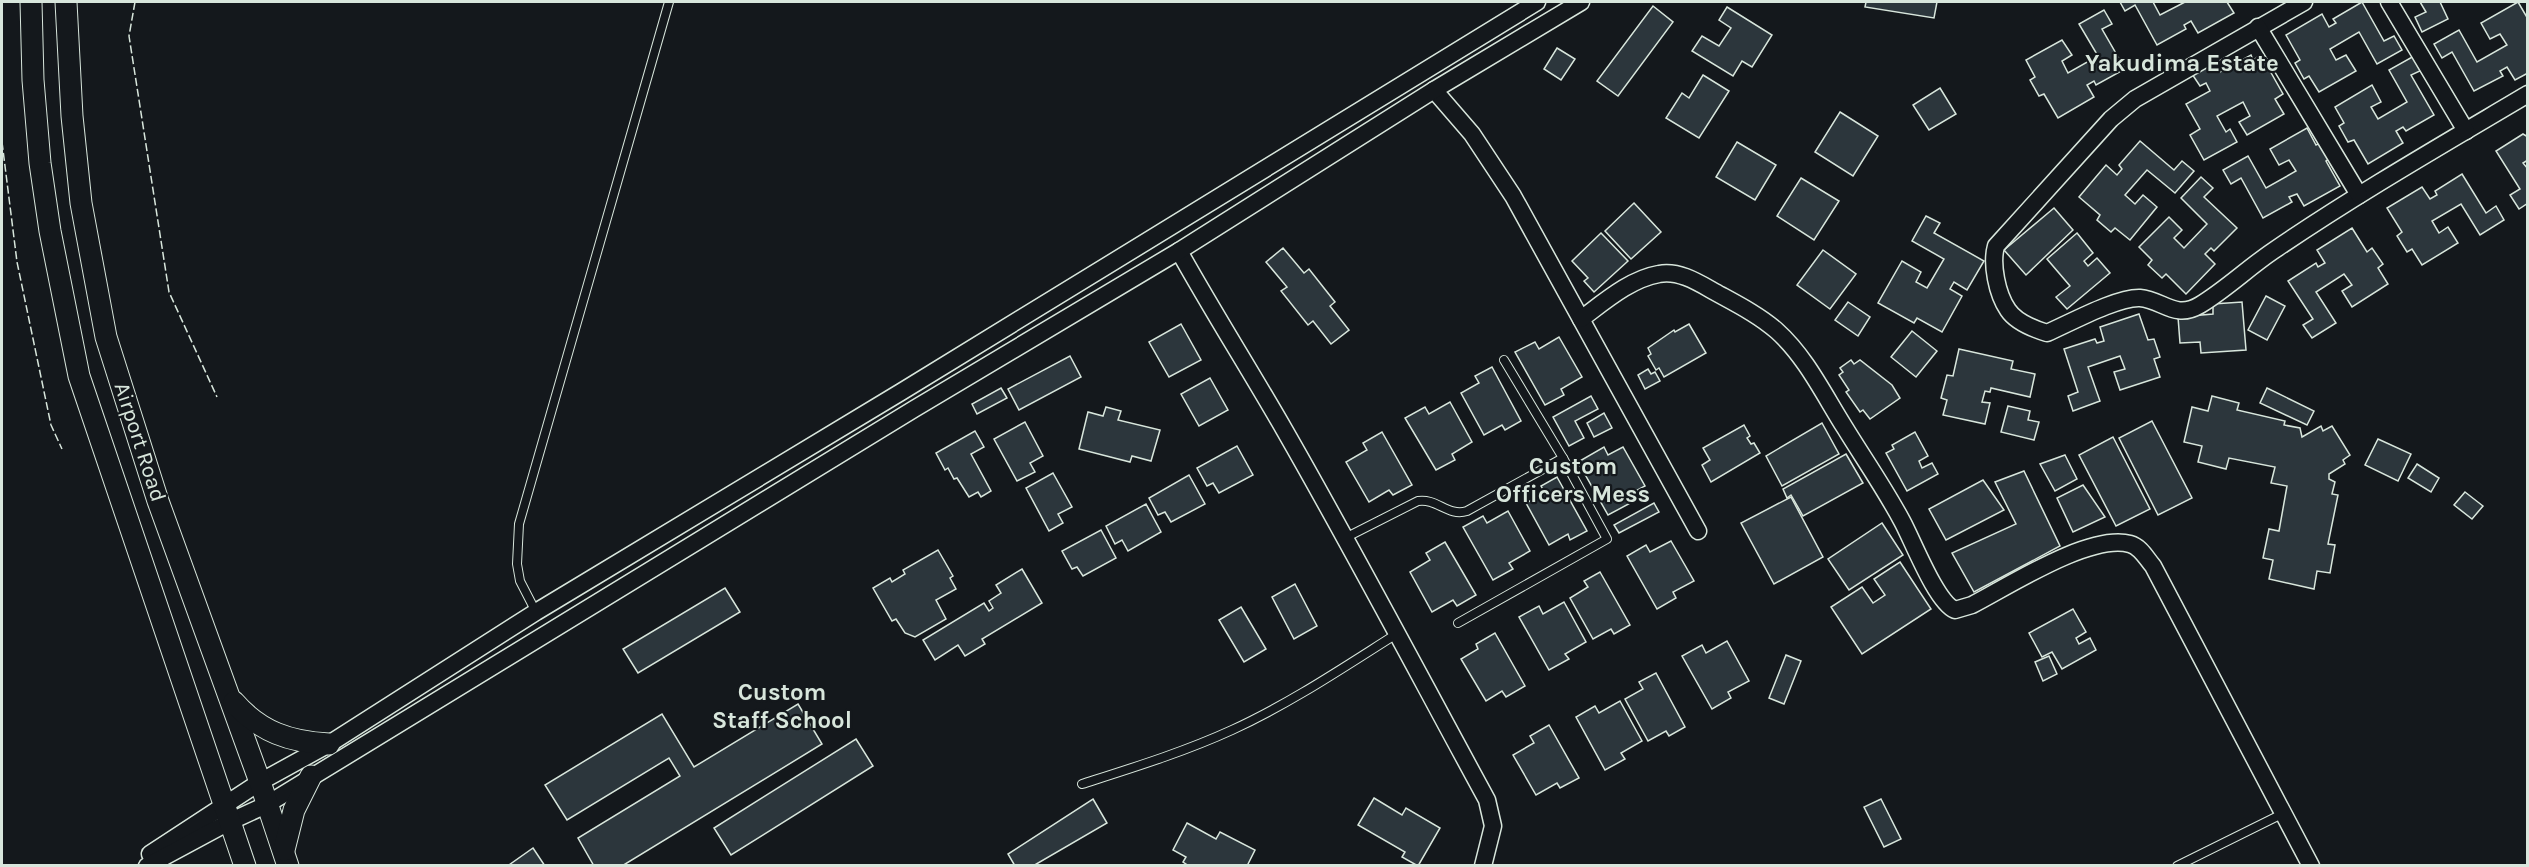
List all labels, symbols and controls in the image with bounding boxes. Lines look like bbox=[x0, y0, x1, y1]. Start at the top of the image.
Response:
district label: Yakudima Estate bbox=[2085, 49, 2279, 77]
street label: Airport Road bbox=[108, 379, 172, 505]
district label: Custom Officers Mess bbox=[1496, 452, 1650, 508]
district label: Custom Staff School bbox=[712, 678, 852, 734]

